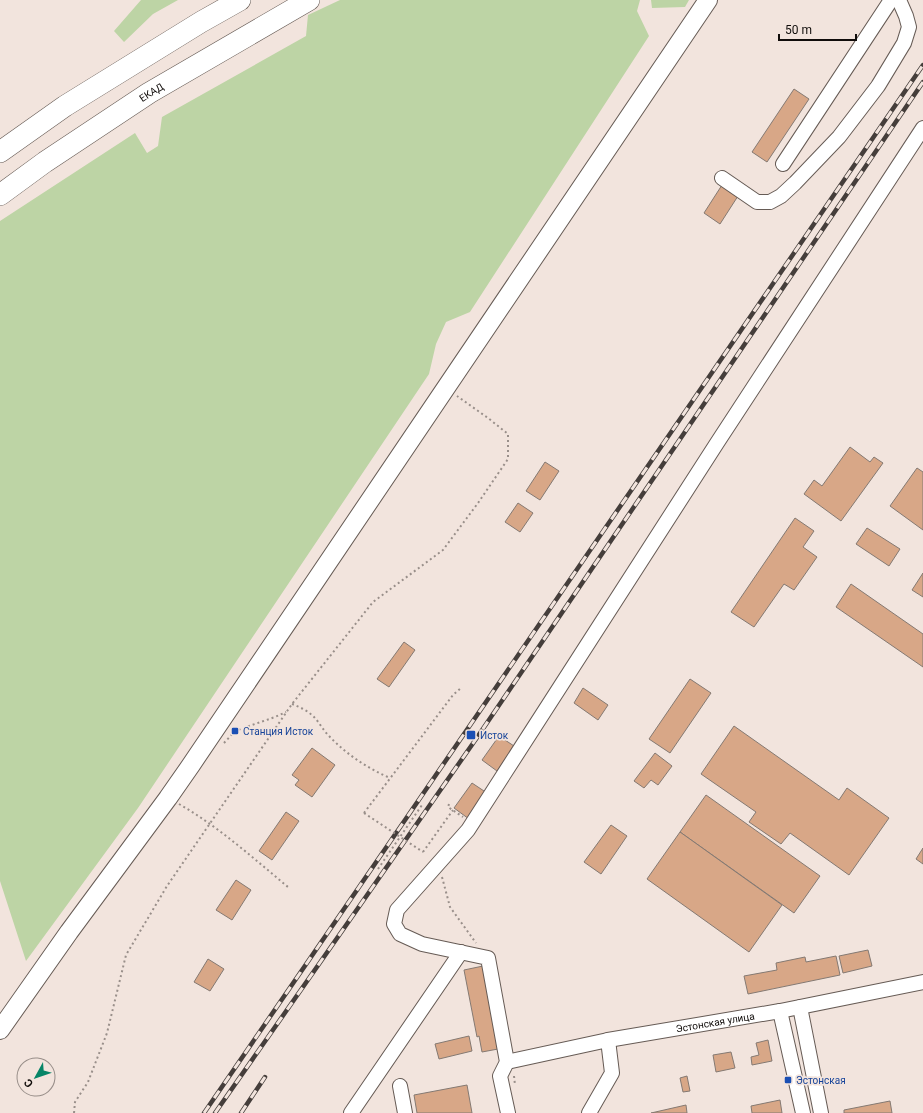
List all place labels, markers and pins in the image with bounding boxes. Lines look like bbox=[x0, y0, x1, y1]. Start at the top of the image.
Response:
marker: Станция Исток bbox=[230, 726, 240, 736]
place label: Станция Исток bbox=[243, 726, 314, 737]
marker: Исток bbox=[465, 729, 477, 741]
place label: Исток bbox=[480, 730, 509, 741]
marker: Эстонская bbox=[783, 1075, 793, 1085]
place label: Эстонская bbox=[796, 1075, 846, 1086]

